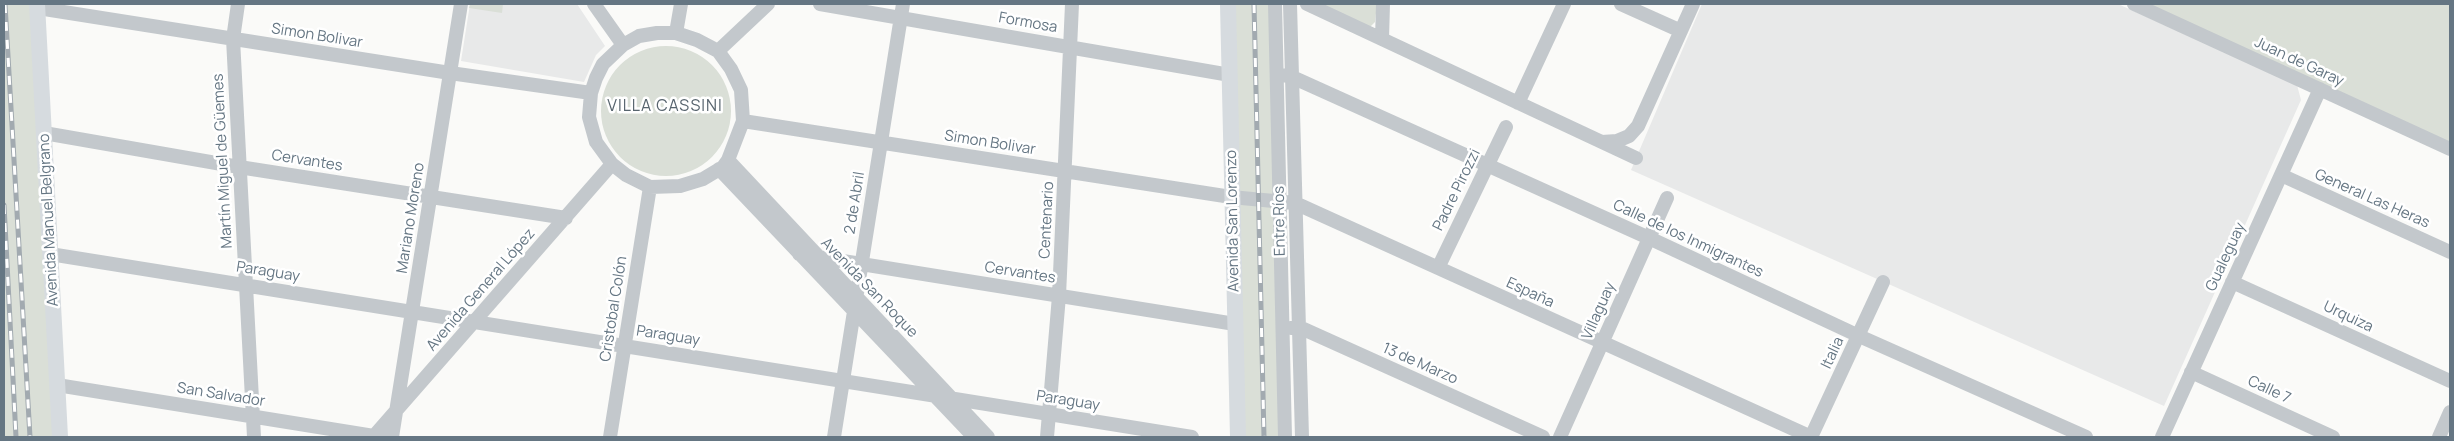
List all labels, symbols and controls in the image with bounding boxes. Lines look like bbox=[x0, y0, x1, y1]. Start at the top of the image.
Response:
street label: Formosa bbox=[997, 9, 1059, 37]
street label: Simon Bolivar bbox=[270, 20, 364, 52]
street label: Juan de Garay bbox=[2251, 33, 2347, 91]
street label: Martín Miguel de Güemes bbox=[209, 73, 237, 249]
district label: VILLA CASSINI bbox=[606, 97, 724, 117]
street label: Simon Bolivar bbox=[943, 127, 1037, 159]
street label: Avenida Manuel Belgrano bbox=[35, 133, 63, 307]
street label: Padre Pirozzi bbox=[1429, 146, 1485, 234]
street label: Cervantes bbox=[270, 147, 344, 175]
street label: Avenida San Lorenzo bbox=[1223, 150, 1243, 292]
street label: Mariano Moreno bbox=[393, 161, 429, 275]
street label: General Las Heras bbox=[2312, 166, 2432, 232]
street label: 2 de Abril bbox=[841, 170, 869, 236]
street label: Centenario bbox=[1036, 181, 1058, 259]
street label: Entre Ríos bbox=[1270, 186, 1290, 256]
street label: Calle de los Inmigrantes bbox=[1610, 196, 1766, 282]
street label: Gualeguay bbox=[2202, 220, 2250, 294]
street label: Avenida General López bbox=[423, 225, 539, 355]
street label: Avenida San Roque bbox=[817, 234, 921, 342]
street label: Cristobal Colón bbox=[597, 255, 631, 363]
street label: Paraguay bbox=[235, 258, 301, 286]
street label: Cervantes bbox=[983, 259, 1057, 287]
street label: España bbox=[1503, 274, 1557, 312]
street label: Villaguay bbox=[1578, 279, 1620, 343]
street label: Urquiza bbox=[2320, 298, 2376, 336]
street label: Paraguay bbox=[635, 322, 701, 350]
street label: Italia bbox=[1818, 334, 1848, 372]
street label: 13 de Marzo bbox=[1380, 339, 1460, 389]
street label: Calle 7 bbox=[2245, 372, 2293, 408]
street label: San Salvador bbox=[176, 379, 266, 411]
street label: Paraguay bbox=[1035, 387, 1101, 415]

